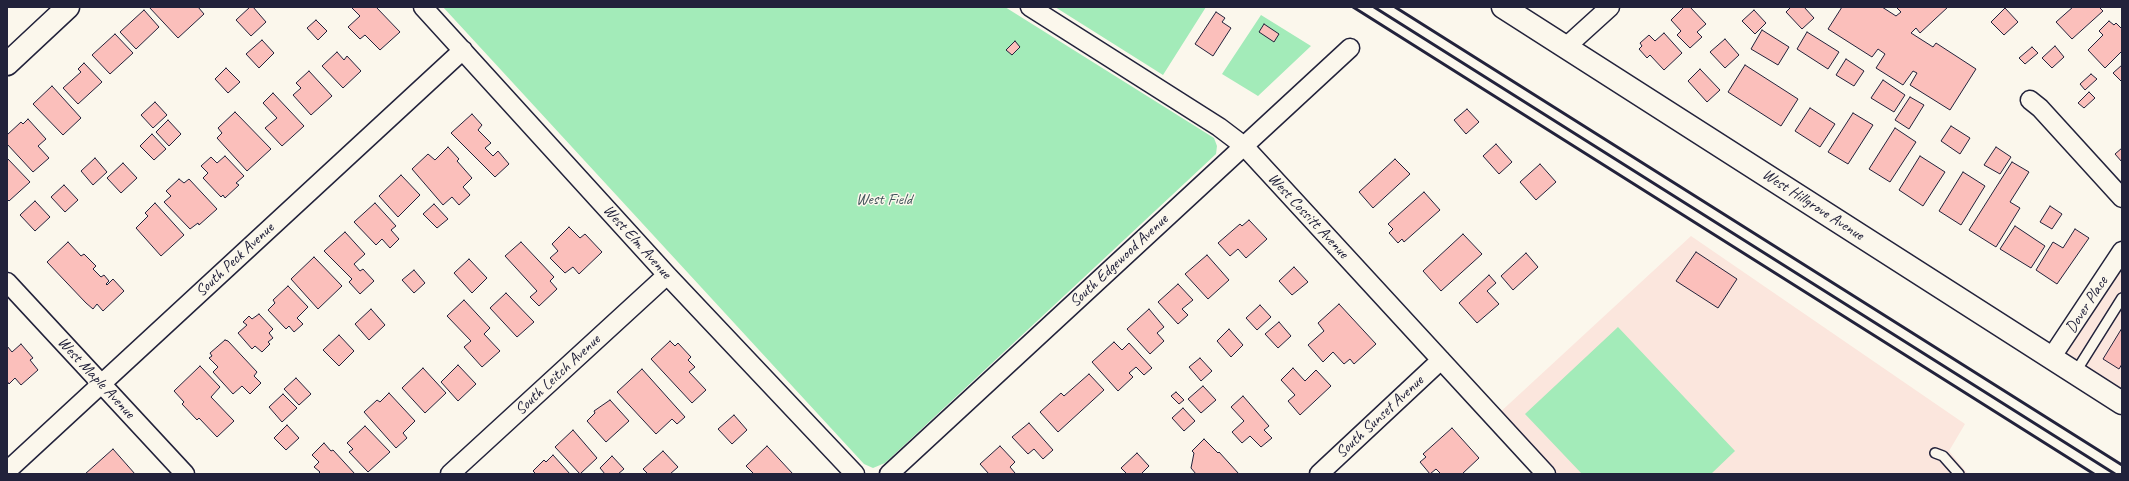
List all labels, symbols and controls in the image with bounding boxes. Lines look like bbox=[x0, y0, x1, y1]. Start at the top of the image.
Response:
street label: West Hillgrove Avenue bbox=[1759, 165, 1867, 245]
street label: West Cossitt Avenue bbox=[1264, 169, 1352, 263]
park label: West Field bbox=[856, 190, 912, 210]
street label: West Elm Avenue bbox=[599, 201, 675, 283]
street label: South Edgewood Avenue bbox=[1066, 210, 1172, 312]
street label: South Peck Avenue bbox=[192, 219, 278, 301]
street label: Dover Place bbox=[2062, 273, 2112, 337]
street label: South Leitch Avenue bbox=[511, 331, 605, 419]
street label: West Maple Avenue bbox=[53, 333, 139, 423]
street label: South Sunset Avenue bbox=[1332, 372, 1428, 462]

